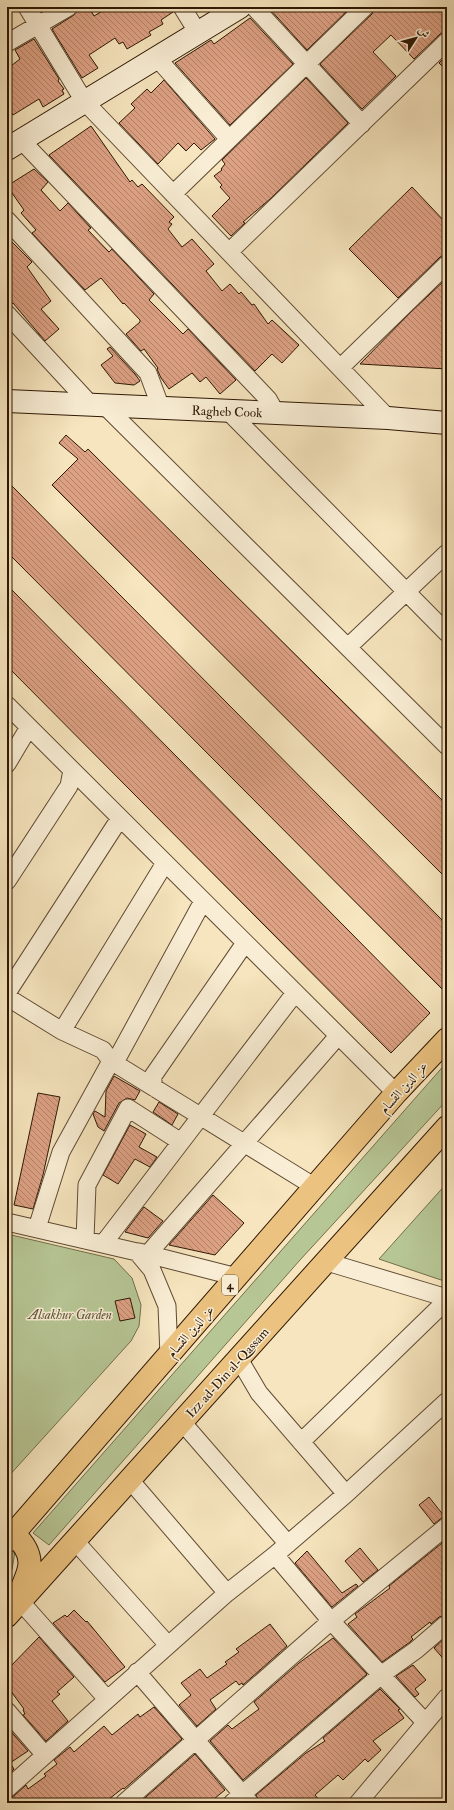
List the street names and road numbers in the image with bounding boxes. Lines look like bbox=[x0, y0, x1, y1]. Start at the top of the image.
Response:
street label: Ragheb Cook bbox=[191, 403, 263, 421]
street label: عز الدين القسام bbox=[376, 1058, 433, 1119]
road number: 4 bbox=[222, 1275, 238, 1295]
street label: عز الدين القسام bbox=[164, 1302, 220, 1363]
street label: Izz ad-Din al-Qassam bbox=[183, 1324, 273, 1421]

